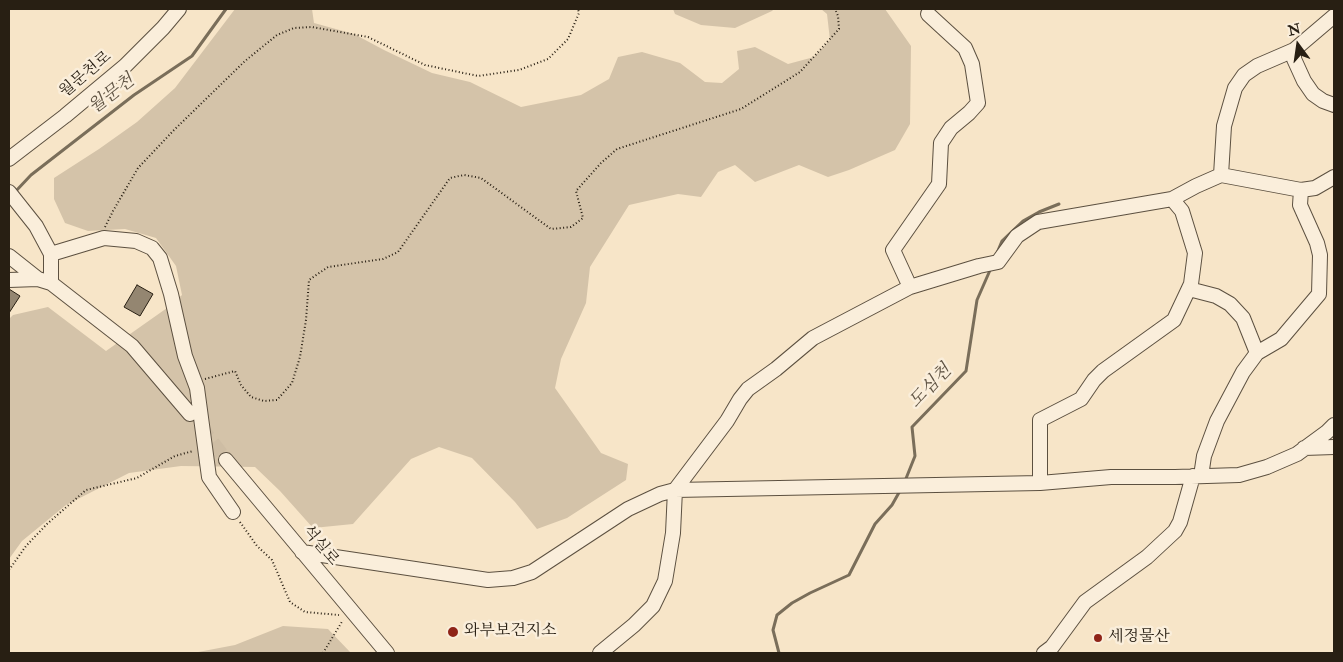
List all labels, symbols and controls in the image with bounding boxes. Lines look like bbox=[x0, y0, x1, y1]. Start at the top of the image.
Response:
north arrow bbox=[1273, 20, 1323, 70]
text: N bbox=[1286, 20, 1302, 40]
street label: 월문천로 bbox=[56, 48, 116, 102]
water label: 월문천 bbox=[85, 71, 139, 119]
water label: 도심천 bbox=[905, 361, 957, 413]
street label: 석실로 bbox=[298, 522, 342, 570]
place label: 와부보건지소 bbox=[464, 622, 557, 642]
marker: 와부보건지소 bbox=[446, 625, 460, 639]
place label: 세정물산 bbox=[1108, 628, 1170, 648]
marker: 세정물산 bbox=[1092, 632, 1104, 644]

